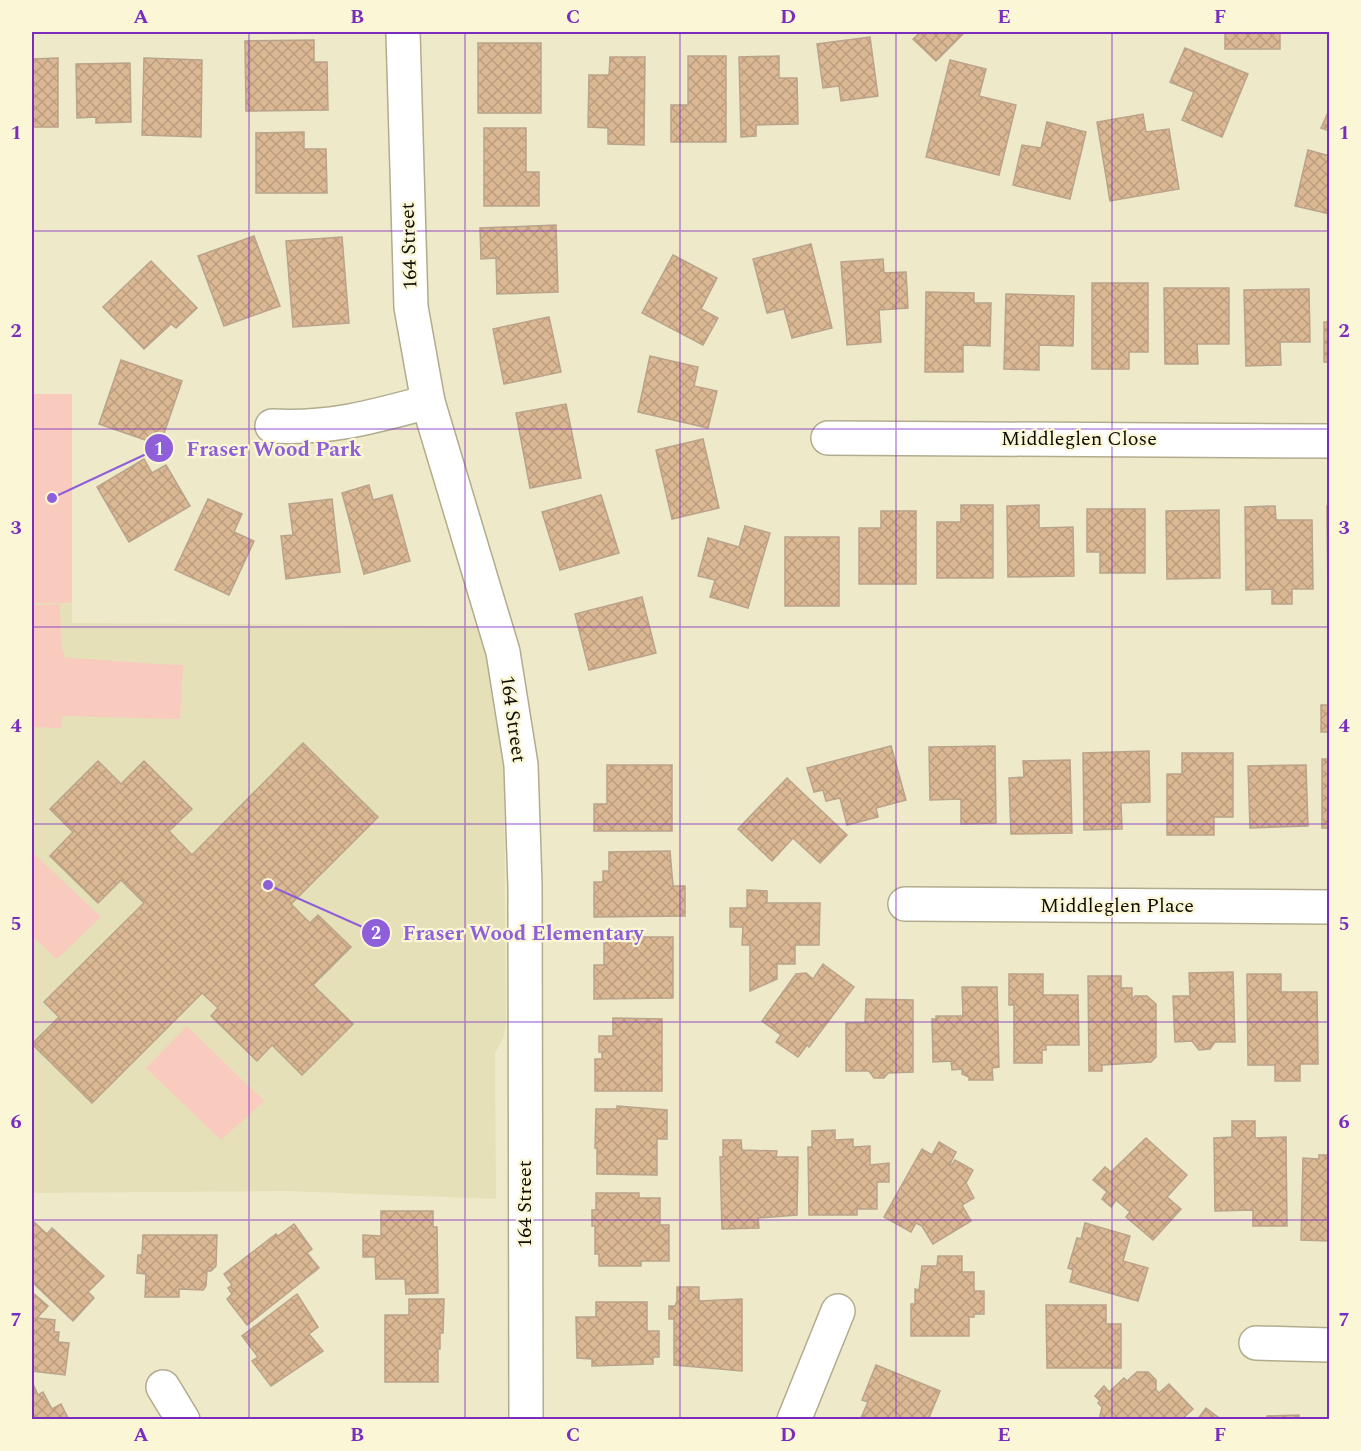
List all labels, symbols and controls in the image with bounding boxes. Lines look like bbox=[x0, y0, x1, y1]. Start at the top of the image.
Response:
text: A bbox=[133, 2, 149, 32]
text: B bbox=[350, 2, 364, 32]
text: C bbox=[566, 2, 580, 32]
text: D bbox=[780, 2, 796, 32]
text: E bbox=[997, 2, 1011, 32]
text: F bbox=[1214, 2, 1226, 32]
text: 1 bbox=[10, 118, 22, 148]
text: 1 bbox=[1338, 118, 1350, 148]
street label: 164 Street bbox=[392, 202, 426, 290]
text: 2 bbox=[10, 316, 22, 346]
text: 2 bbox=[1338, 316, 1350, 346]
street label: Middleglen Close bbox=[1001, 424, 1157, 454]
callout: Fraser Wood Park bbox=[144, 429, 374, 468]
text: Fraser Wood Park bbox=[186, 434, 362, 466]
text: 1 bbox=[154, 436, 164, 463]
text: 3 bbox=[10, 513, 22, 543]
text: 3 bbox=[1338, 513, 1350, 543]
street label: 164 Street bbox=[492, 674, 534, 764]
text: 4 bbox=[10, 711, 22, 741]
text: 4 bbox=[1338, 711, 1350, 741]
street label: Middleglen Place bbox=[1040, 891, 1194, 921]
text: 5 bbox=[10, 909, 22, 939]
text: 5 bbox=[1338, 909, 1350, 939]
callout: Fraser Wood Elementary bbox=[361, 913, 656, 952]
text: Fraser Wood Elementary bbox=[403, 918, 644, 950]
text: 2 bbox=[371, 920, 381, 947]
text: 6 bbox=[10, 1107, 22, 1137]
text: 6 bbox=[1338, 1107, 1350, 1137]
street label: 164 Street bbox=[510, 1160, 540, 1248]
text: 7 bbox=[10, 1305, 22, 1335]
text: 7 bbox=[1338, 1305, 1350, 1335]
text: A bbox=[133, 1420, 149, 1450]
text: B bbox=[350, 1420, 364, 1450]
text: C bbox=[566, 1420, 580, 1450]
text: D bbox=[780, 1420, 796, 1450]
text: E bbox=[997, 1420, 1011, 1450]
text: F bbox=[1214, 1420, 1226, 1450]

